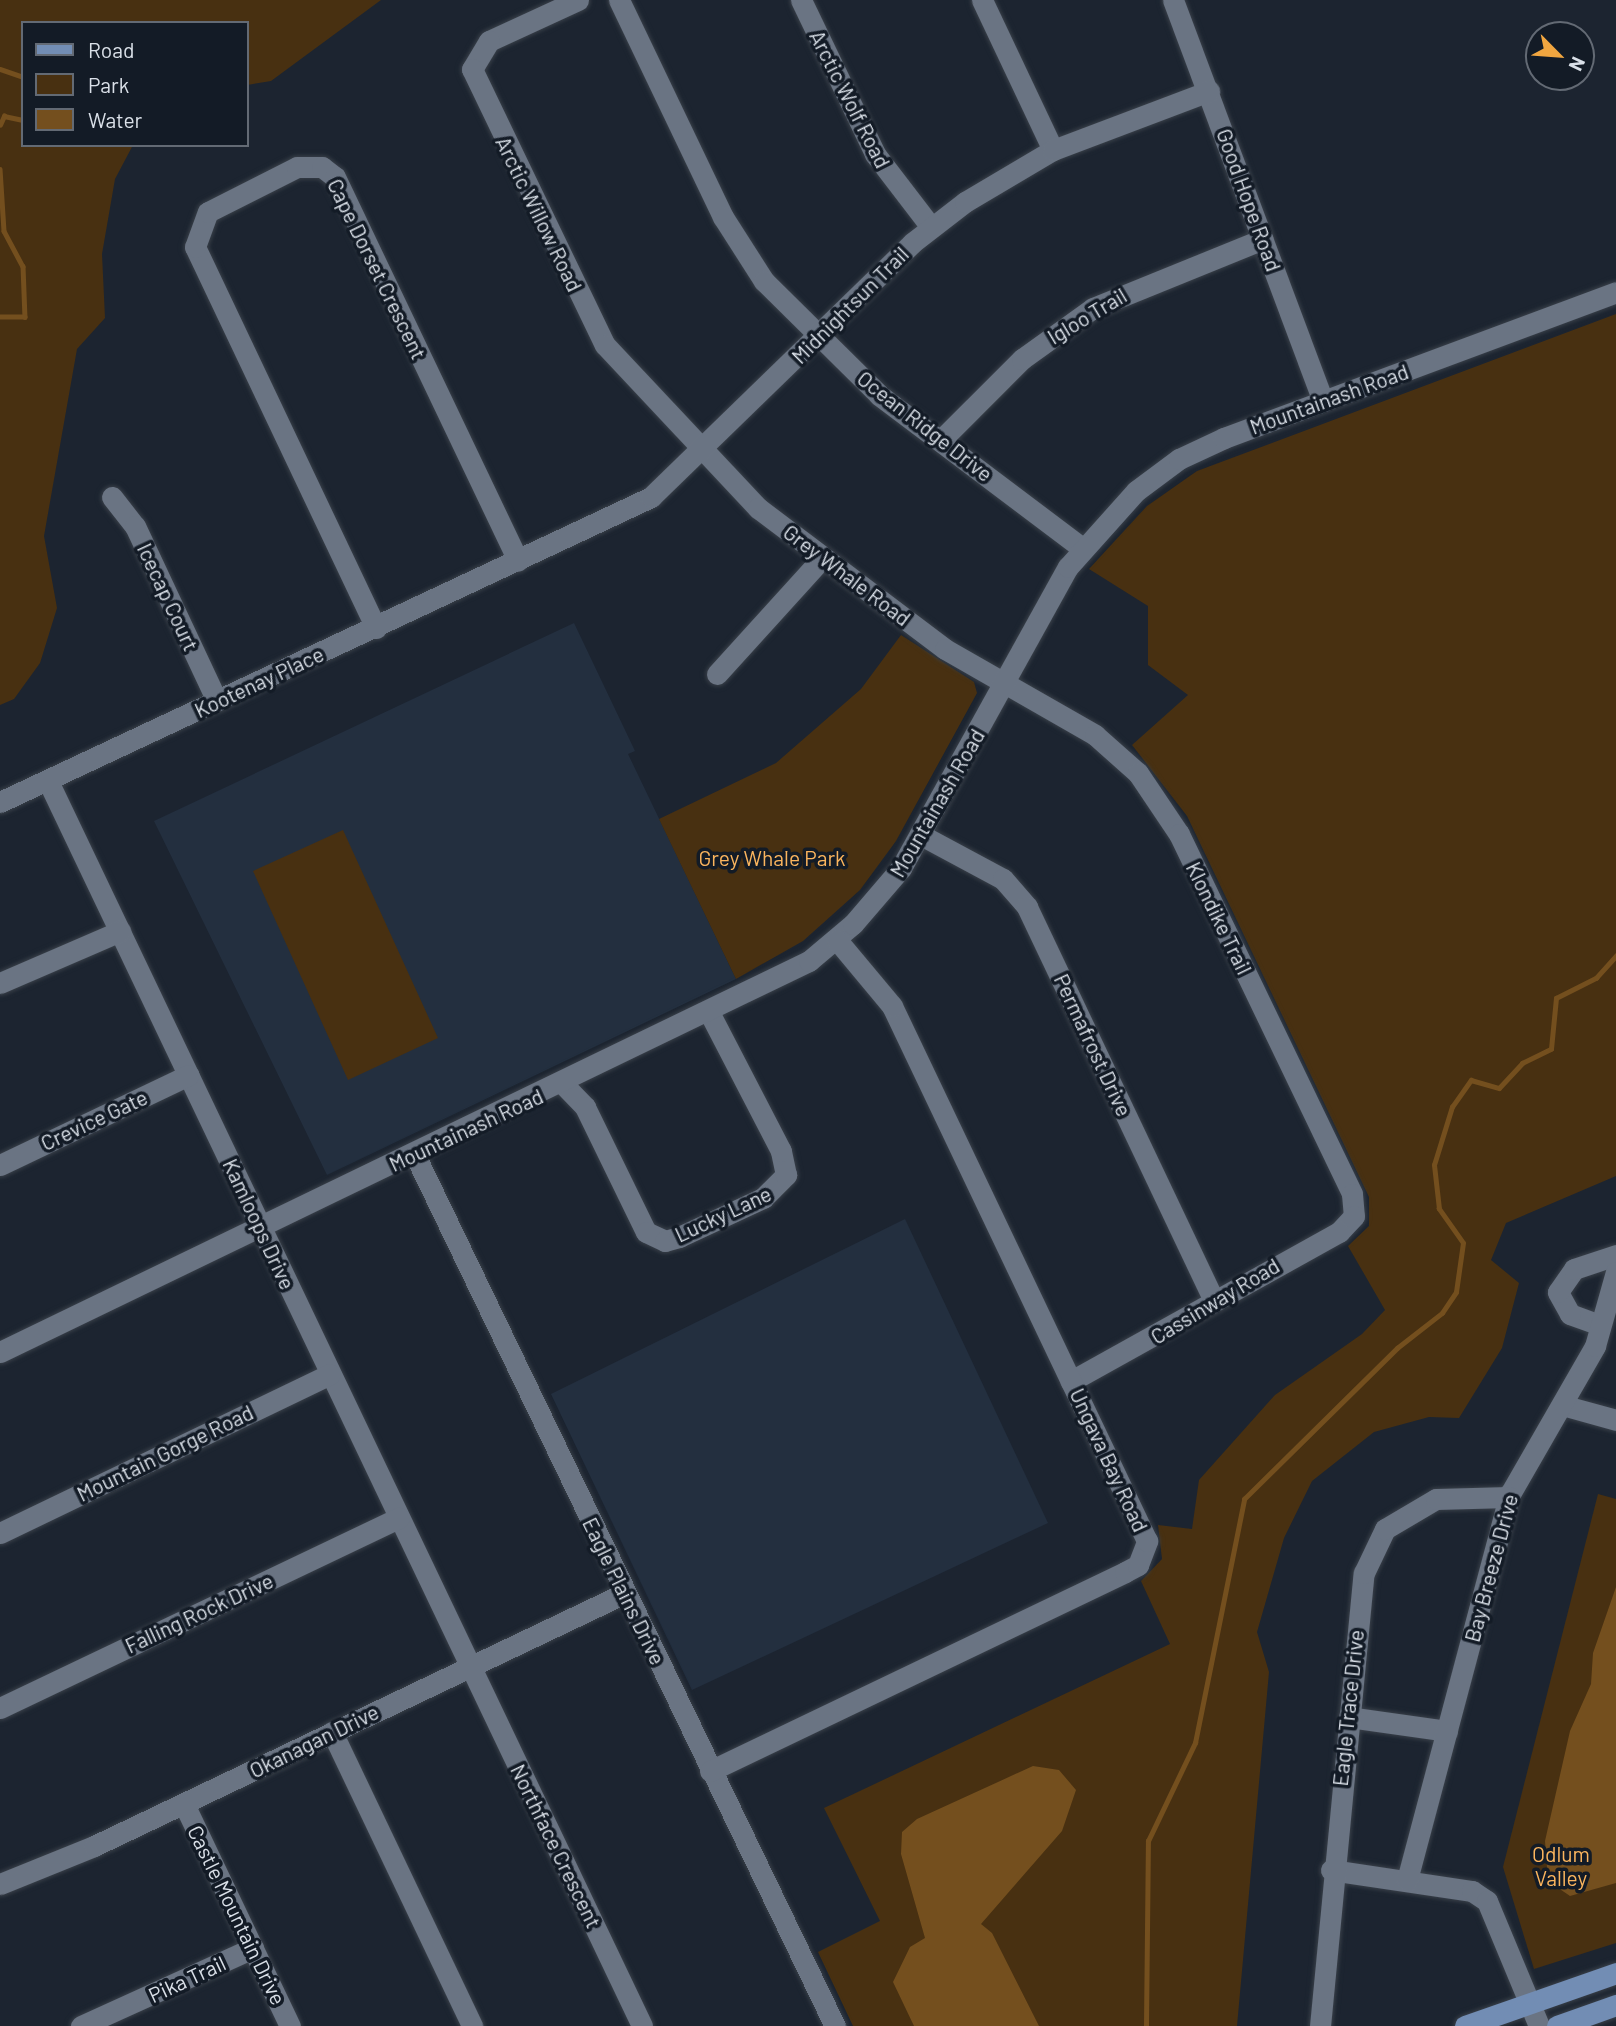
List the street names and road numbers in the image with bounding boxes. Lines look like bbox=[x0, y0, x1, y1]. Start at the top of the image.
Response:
street label: Arctic Wolf Road bbox=[804, 26, 896, 172]
street label: Good Hope Road bbox=[1212, 125, 1286, 275]
street label: Arctic Willow Road bbox=[491, 132, 587, 296]
street label: Cape Dorset Crescent bbox=[322, 175, 432, 363]
street label: Midnightsun Trail bbox=[786, 241, 914, 369]
street label: Igloo Trail bbox=[1043, 283, 1131, 349]
street label: Mountainash Road bbox=[1246, 359, 1412, 439]
street label: Ocean Ridge Drive bbox=[852, 365, 998, 487]
street label: Grey Whale Road bbox=[779, 519, 915, 631]
street label: Icecap Court bbox=[132, 539, 204, 655]
street label: Kootenay Place bbox=[190, 641, 328, 723]
street label: Mountainash Road bbox=[884, 724, 990, 882]
street label: Klondike Trail bbox=[1181, 858, 1257, 978]
street label: Permafrost Drive bbox=[1049, 970, 1137, 1120]
street label: Mountainash Road bbox=[385, 1083, 547, 1177]
street label: Crevice Gate bbox=[37, 1084, 151, 1156]
street label: Kamloops Drive bbox=[218, 1155, 300, 1293]
street label: Lucky Lane bbox=[671, 1181, 775, 1247]
street label: Cassinway Road bbox=[1146, 1253, 1284, 1349]
street label: Ungava Bay Road bbox=[1065, 1384, 1153, 1536]
street label: Mountain Gorge Road bbox=[73, 1399, 257, 1507]
street label: Bay Breeze Drive bbox=[1459, 1491, 1523, 1645]
street label: Eagle Plains Drive bbox=[577, 1513, 671, 1669]
street label: Falling Rock Drive bbox=[121, 1568, 277, 1658]
street label: Eagle Trace Drive bbox=[1327, 1629, 1369, 1787]
street label: Okanagan Drive bbox=[245, 1699, 383, 1783]
street label: Northface Crescent bbox=[505, 1760, 607, 1932]
street label: Castle Mountain Drive bbox=[183, 1821, 291, 2009]
street label: Pika Trail bbox=[144, 1950, 230, 2008]

